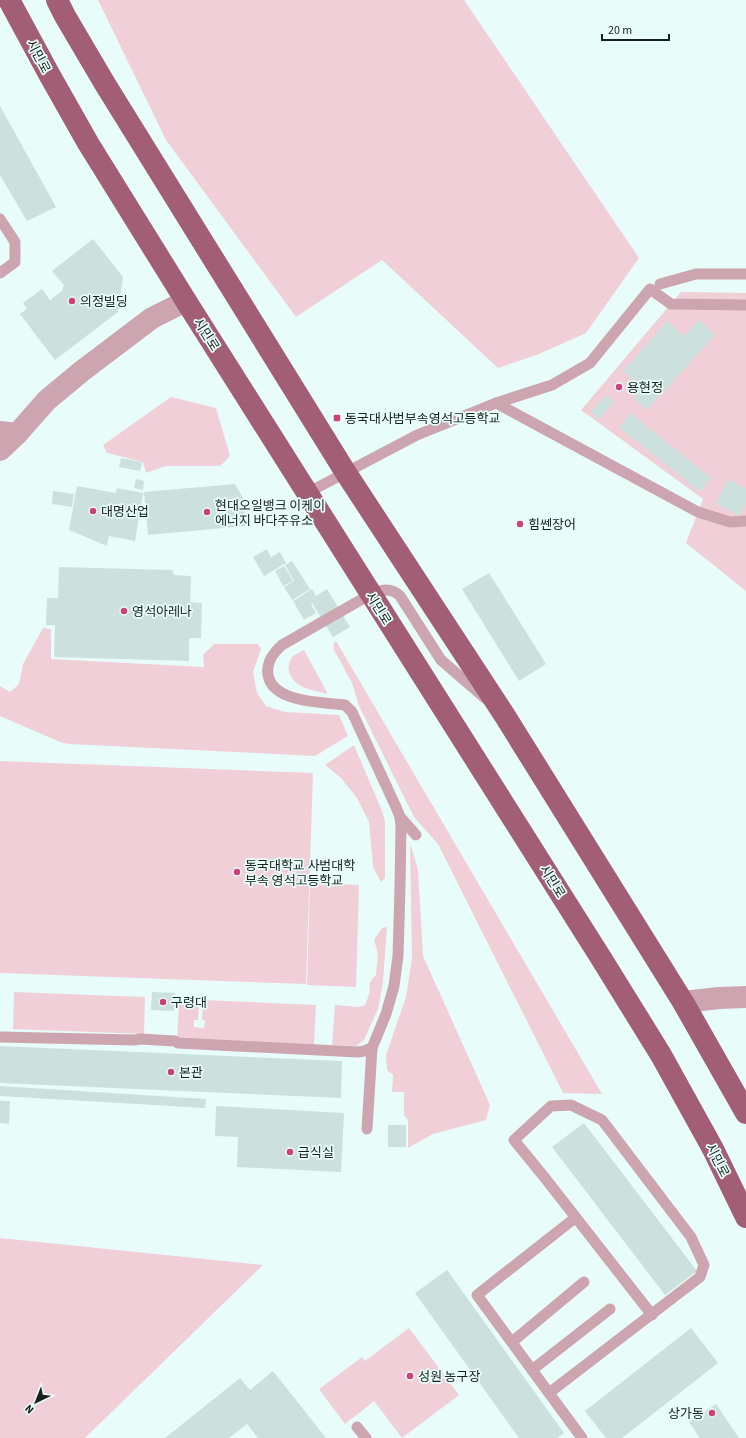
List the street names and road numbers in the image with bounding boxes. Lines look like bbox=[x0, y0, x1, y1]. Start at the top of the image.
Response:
street label: 시민로 bbox=[22, 36, 55, 77]
street label: 시민로 bbox=[189, 315, 223, 355]
street label: 시민로 bbox=[361, 589, 395, 629]
street label: 시민로 bbox=[535, 862, 569, 902]
street label: 시민로 bbox=[701, 1140, 733, 1181]

